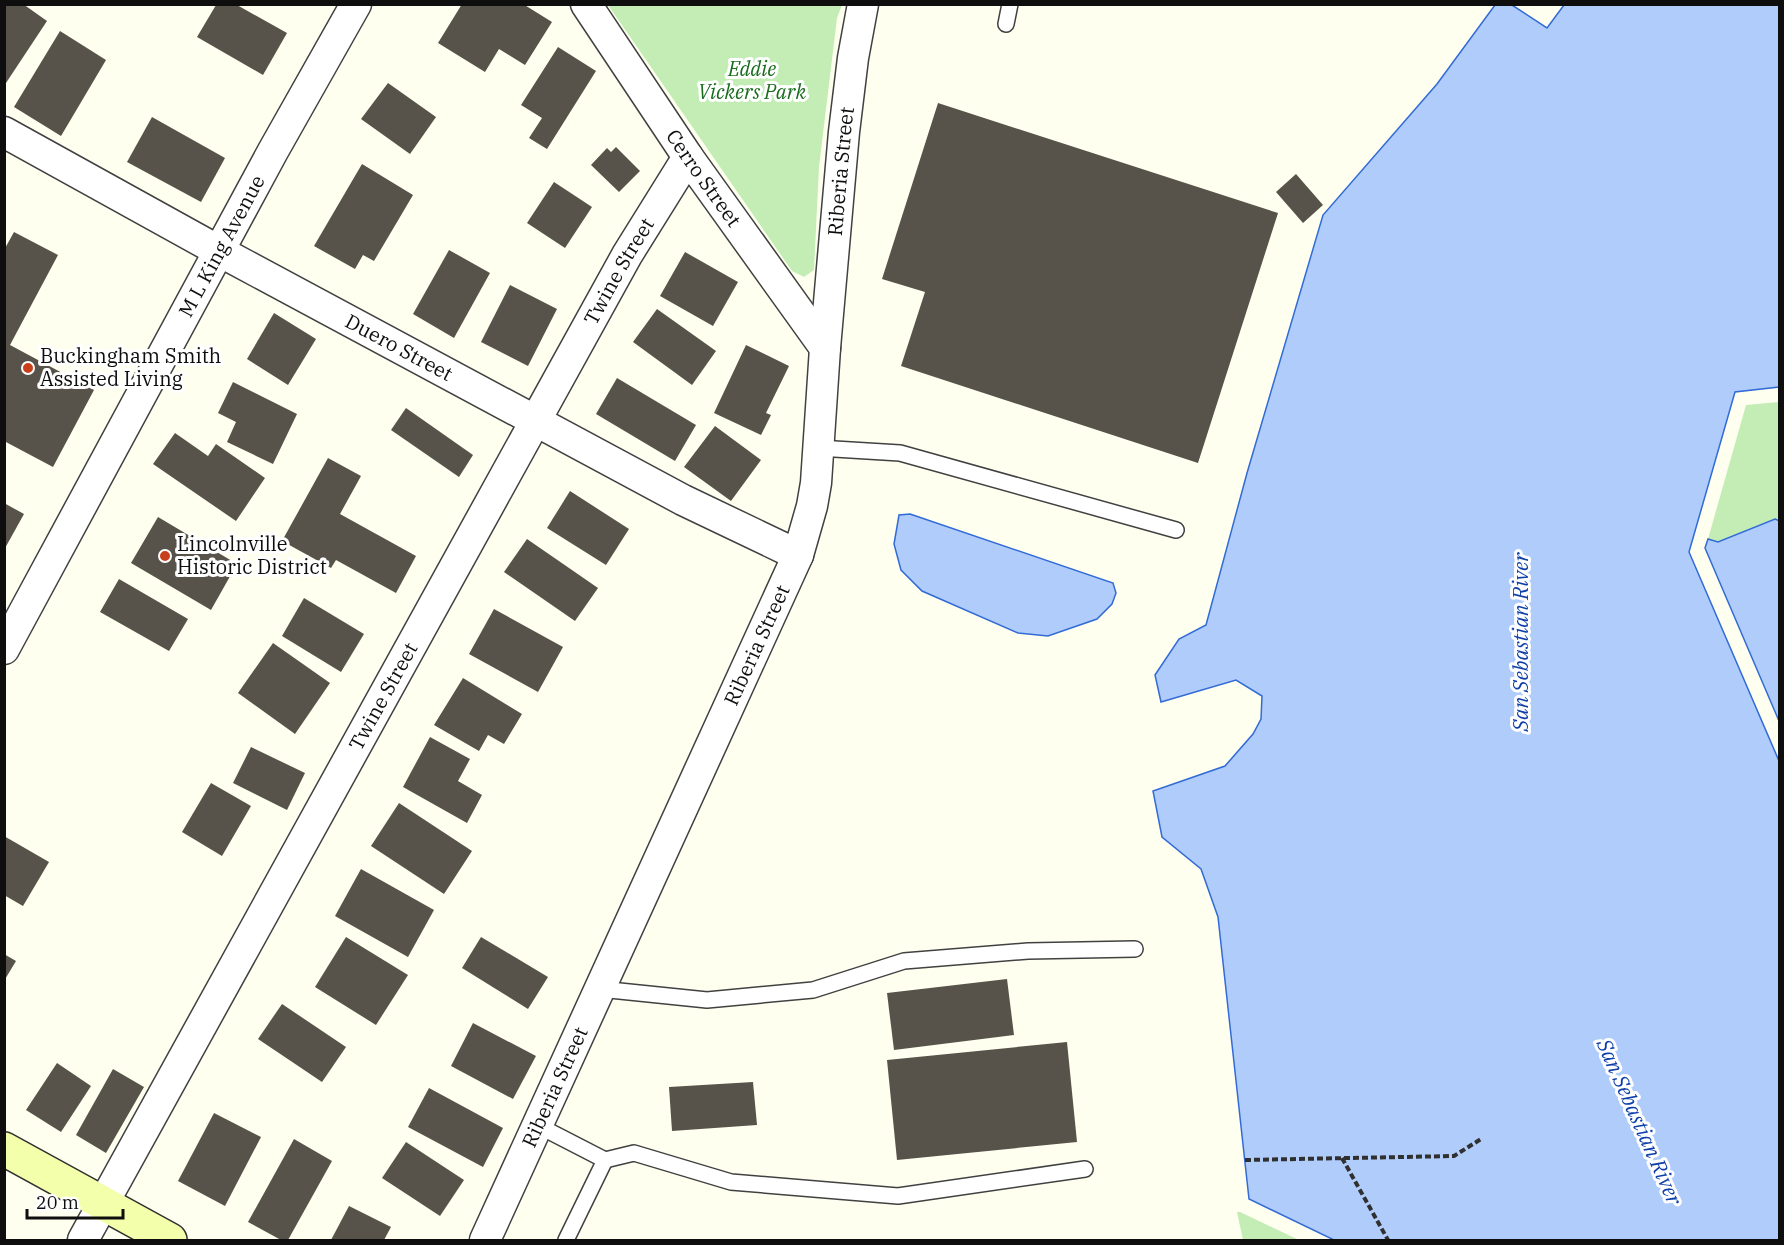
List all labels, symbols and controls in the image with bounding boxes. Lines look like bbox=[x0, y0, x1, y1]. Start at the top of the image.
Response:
park label: Eddie Vickers Park bbox=[698, 55, 806, 105]
street label: Riberia Street bbox=[821, 105, 860, 237]
street label: Cerro Street bbox=[660, 124, 748, 232]
street label: M L King Avenue bbox=[172, 170, 271, 322]
street label: Twine Street bbox=[577, 212, 660, 329]
street label: Duero Street bbox=[341, 307, 458, 387]
place label: Buckingham Smith Assisted Living bbox=[40, 342, 221, 392]
marker: Buckingham Smith Assisted Living bbox=[21, 361, 35, 375]
place label: Lincolnville Historic District bbox=[177, 530, 327, 580]
marker: Lincolnville Historic District bbox=[158, 549, 172, 563]
water label: San Sebastian River bbox=[1506, 552, 1534, 732]
street label: Riberia Street bbox=[717, 580, 796, 710]
street label: Twine Street bbox=[342, 637, 423, 755]
street label: Riberia Street bbox=[515, 1022, 594, 1152]
water label: San Sebastian River bbox=[1590, 1033, 1689, 1210]
scale bar bbox=[27, 1182, 123, 1220]
text: 20 m bbox=[36, 1191, 79, 1214]

